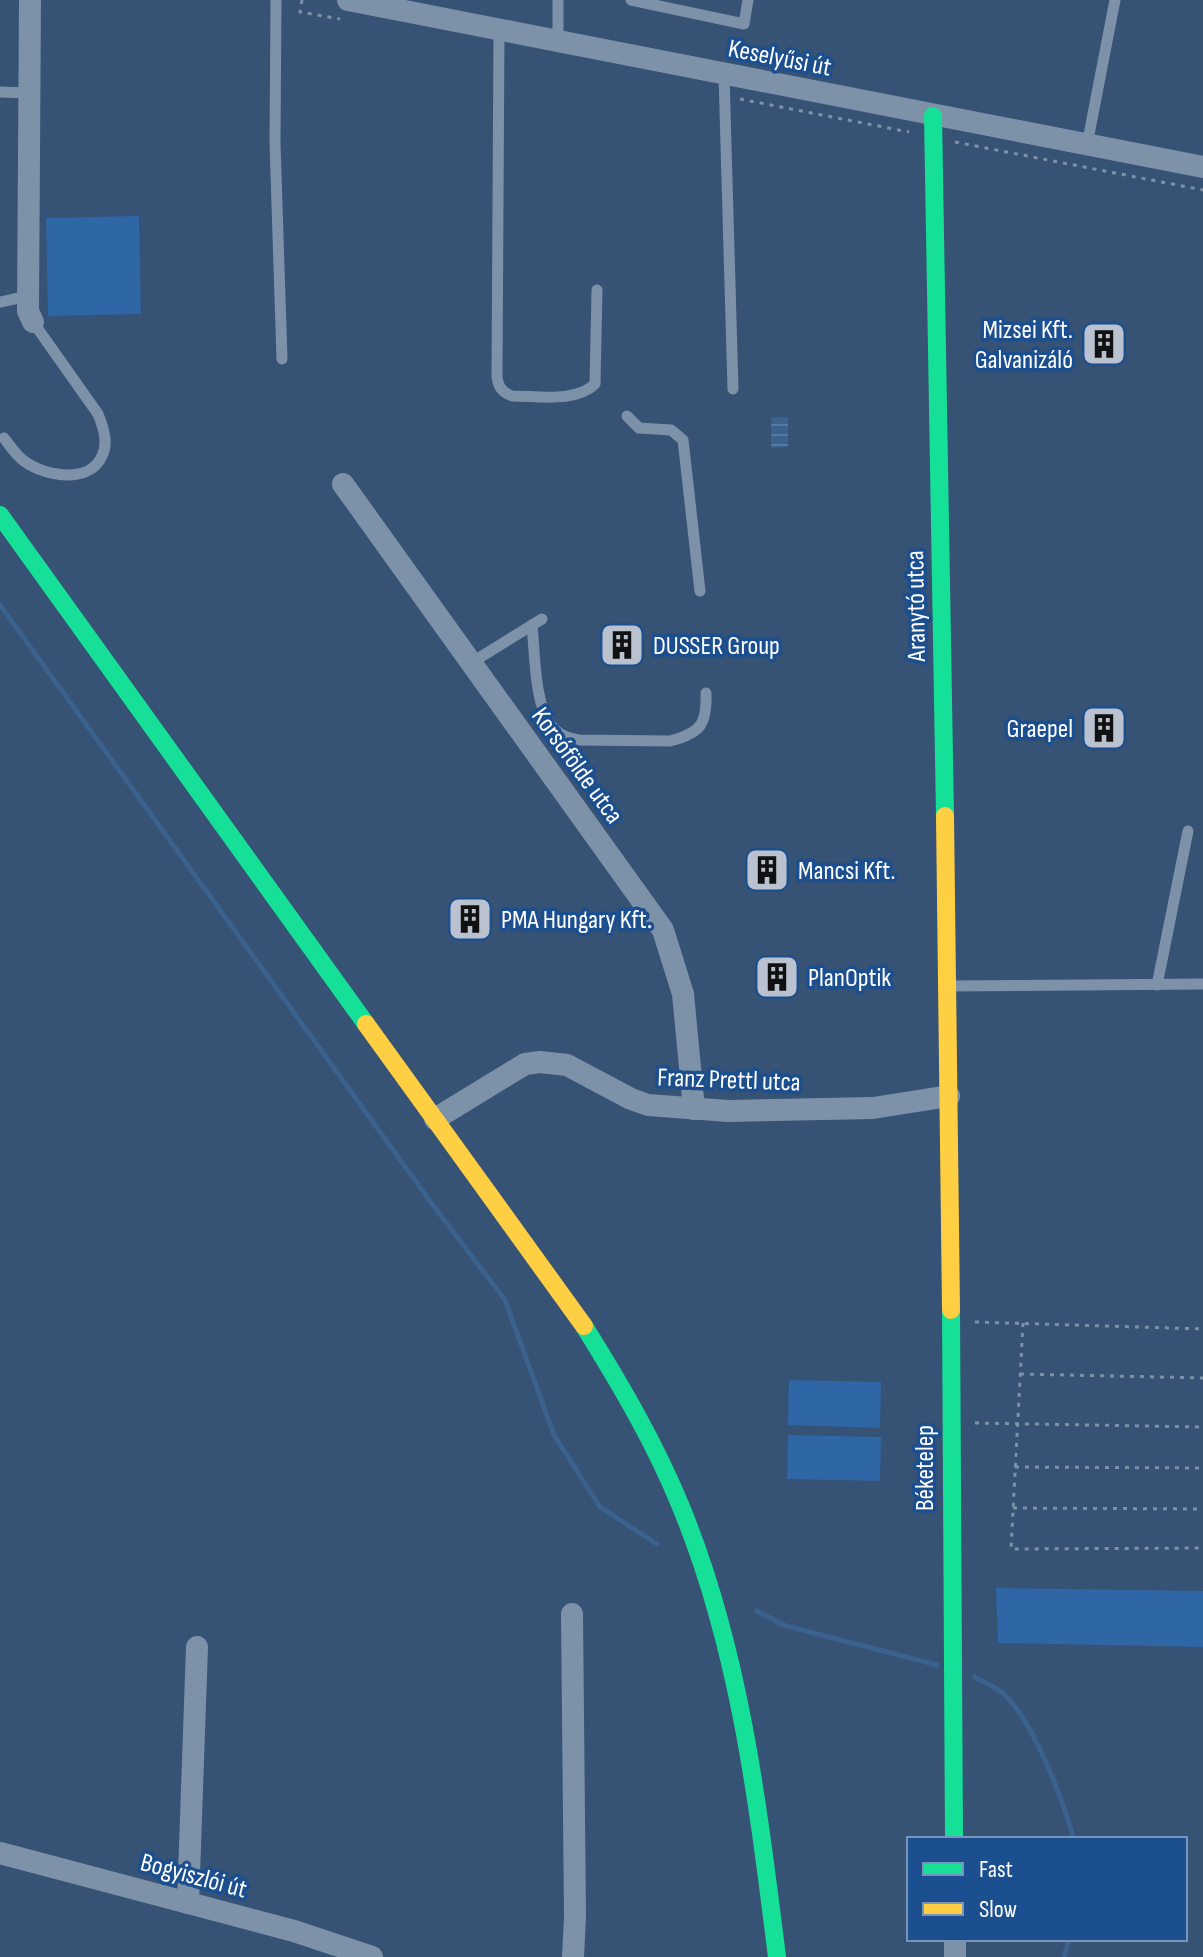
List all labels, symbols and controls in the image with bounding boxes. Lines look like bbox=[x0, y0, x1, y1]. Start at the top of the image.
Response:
street label: Keselyűsi út bbox=[726, 33, 834, 84]
place label: Mizsei Kft. Galvanizáló bbox=[975, 315, 1073, 376]
building icon: Mizsei Kft. Galvanizáló bbox=[1080, 320, 1128, 368]
street label: Aranytó utca bbox=[900, 550, 933, 663]
building icon: DUSSER Group bbox=[598, 621, 646, 669]
place label: DUSSER Group bbox=[653, 631, 780, 662]
street label: Korsófölde utca bbox=[524, 702, 629, 830]
building icon: Graepel bbox=[1080, 704, 1128, 752]
place label: Graepel bbox=[1006, 714, 1073, 745]
building icon: Mancsi Kft. bbox=[743, 846, 791, 894]
place label: Mancsi Kft. bbox=[798, 856, 895, 887]
building icon: PMA Hungary Kft. bbox=[446, 895, 494, 943]
place label: PMA Hungary Kft. bbox=[501, 905, 652, 936]
building icon: PlanOptik bbox=[753, 953, 801, 1001]
place label: PlanOptik bbox=[808, 963, 891, 994]
street label: Franz Prettl utca bbox=[657, 1063, 801, 1098]
street label: Béketelep bbox=[910, 1425, 941, 1511]
legend bbox=[907, 1837, 1187, 1941]
street label: Bogyiszlói út bbox=[137, 1847, 250, 1906]
text: Fast bbox=[979, 1855, 1013, 1884]
text: Slow bbox=[979, 1895, 1017, 1924]

